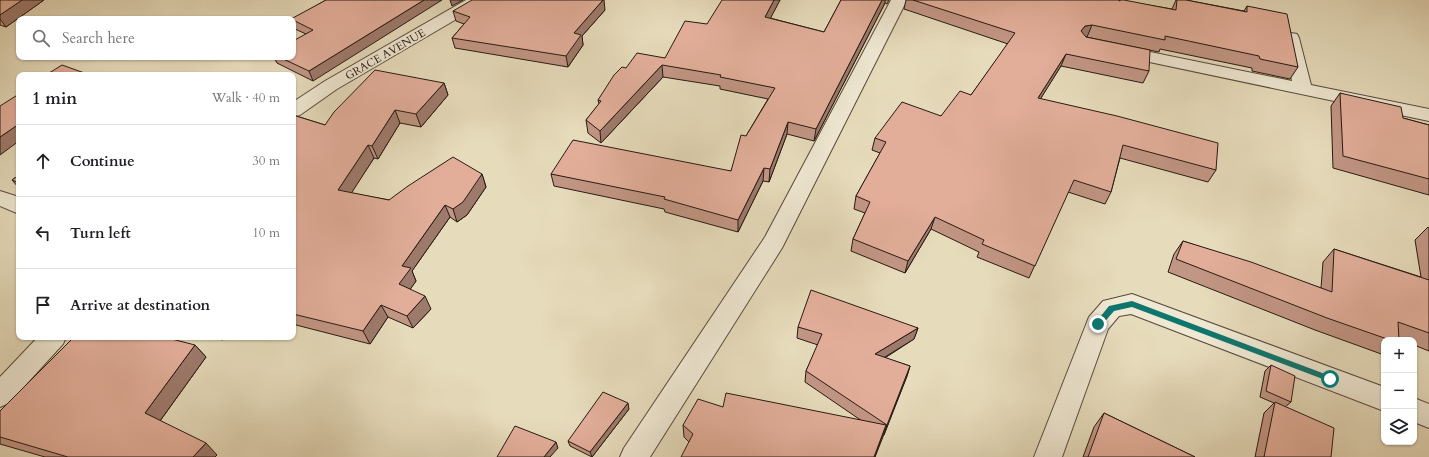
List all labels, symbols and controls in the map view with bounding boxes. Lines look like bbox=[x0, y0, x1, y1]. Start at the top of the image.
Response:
search box bbox=[16, 16, 296, 60]
street label: GRACE AVENUE bbox=[342, 25, 428, 83]
icon: search bbox=[30, 27, 52, 49]
text: Search here bbox=[62, 28, 135, 48]
text: 1 min bbox=[32, 87, 77, 110]
text: Walk · 40 m bbox=[212, 89, 280, 107]
icon: ahead bbox=[32, 150, 54, 172]
text: Continue bbox=[70, 151, 135, 171]
text: 30 m bbox=[252, 152, 280, 170]
icon: left bbox=[32, 222, 54, 244]
text: Turn left bbox=[70, 223, 131, 243]
text: 10 m bbox=[252, 224, 280, 242]
icon: arrive bbox=[32, 294, 54, 316]
text: Arrive at destination bbox=[70, 295, 210, 315]
route end bbox=[1089, 315, 1107, 333]
map controls bbox=[1381, 337, 1417, 445]
button: + bbox=[1381, 337, 1417, 373]
route start bbox=[1321, 370, 1339, 388]
button: − bbox=[1381, 373, 1417, 409]
button: layers bbox=[1381, 409, 1417, 445]

